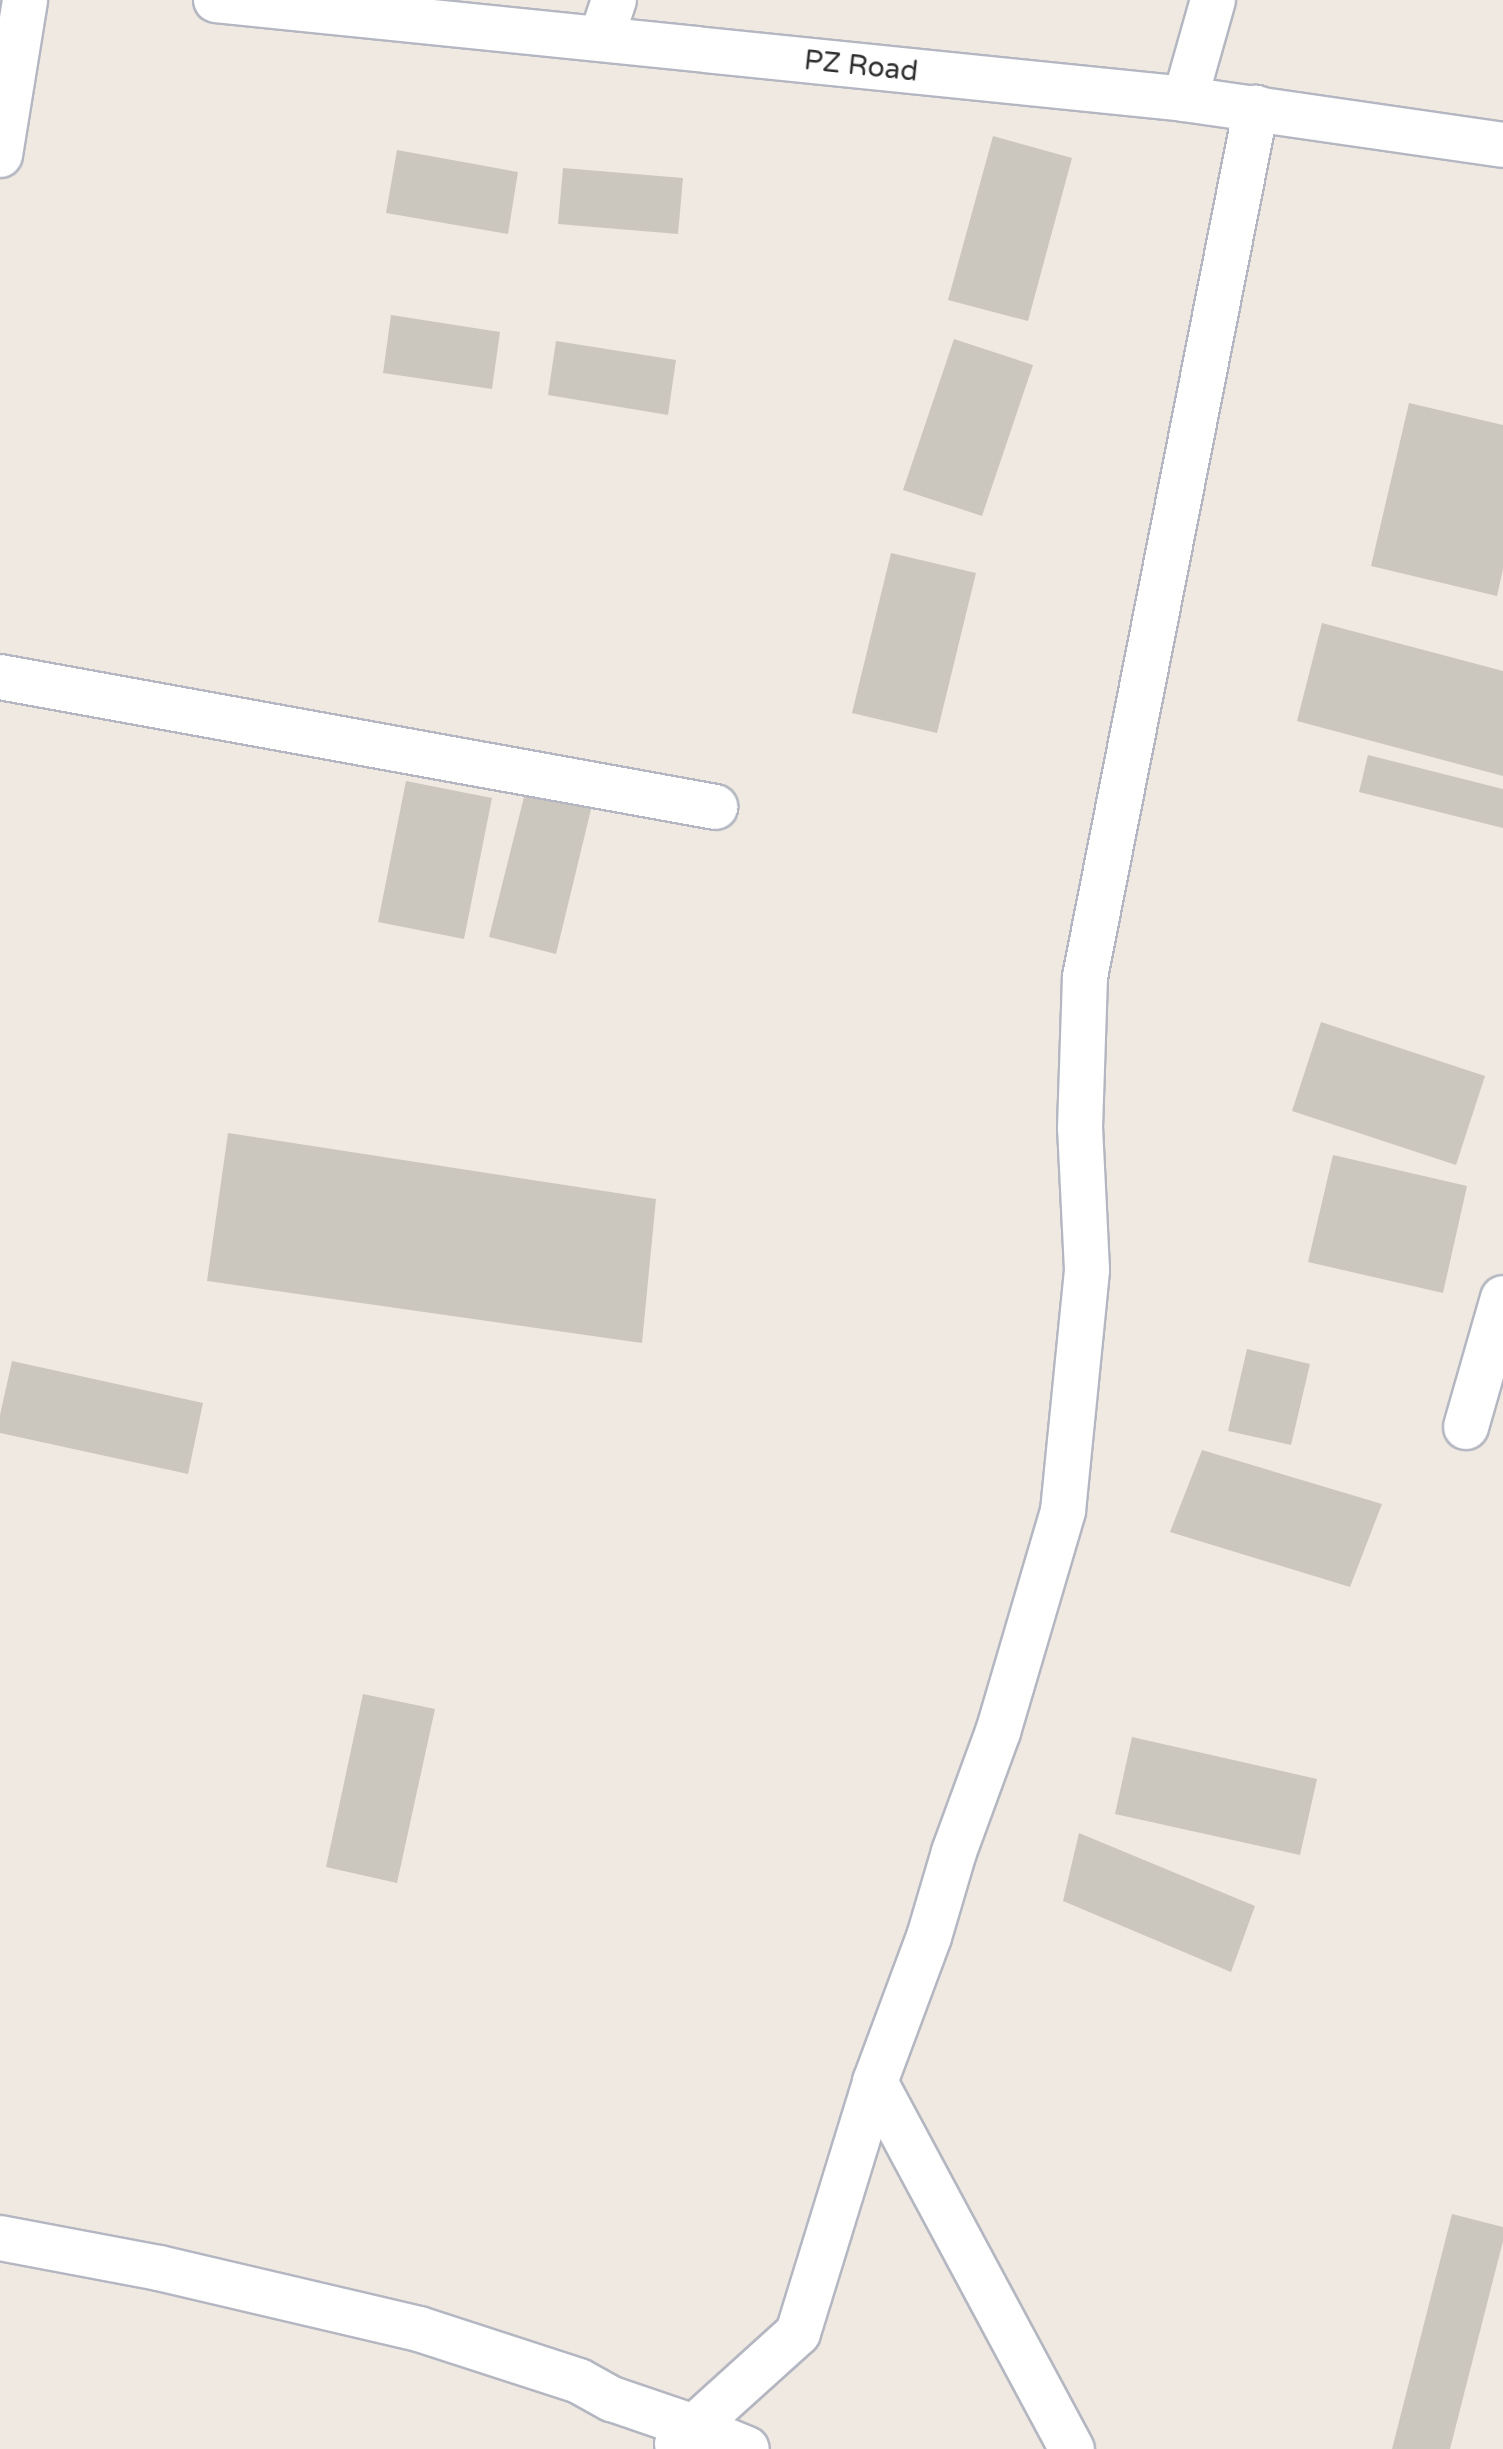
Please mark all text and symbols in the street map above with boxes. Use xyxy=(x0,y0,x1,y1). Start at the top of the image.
street label: PZ Road xyxy=(802,43,920,89)

